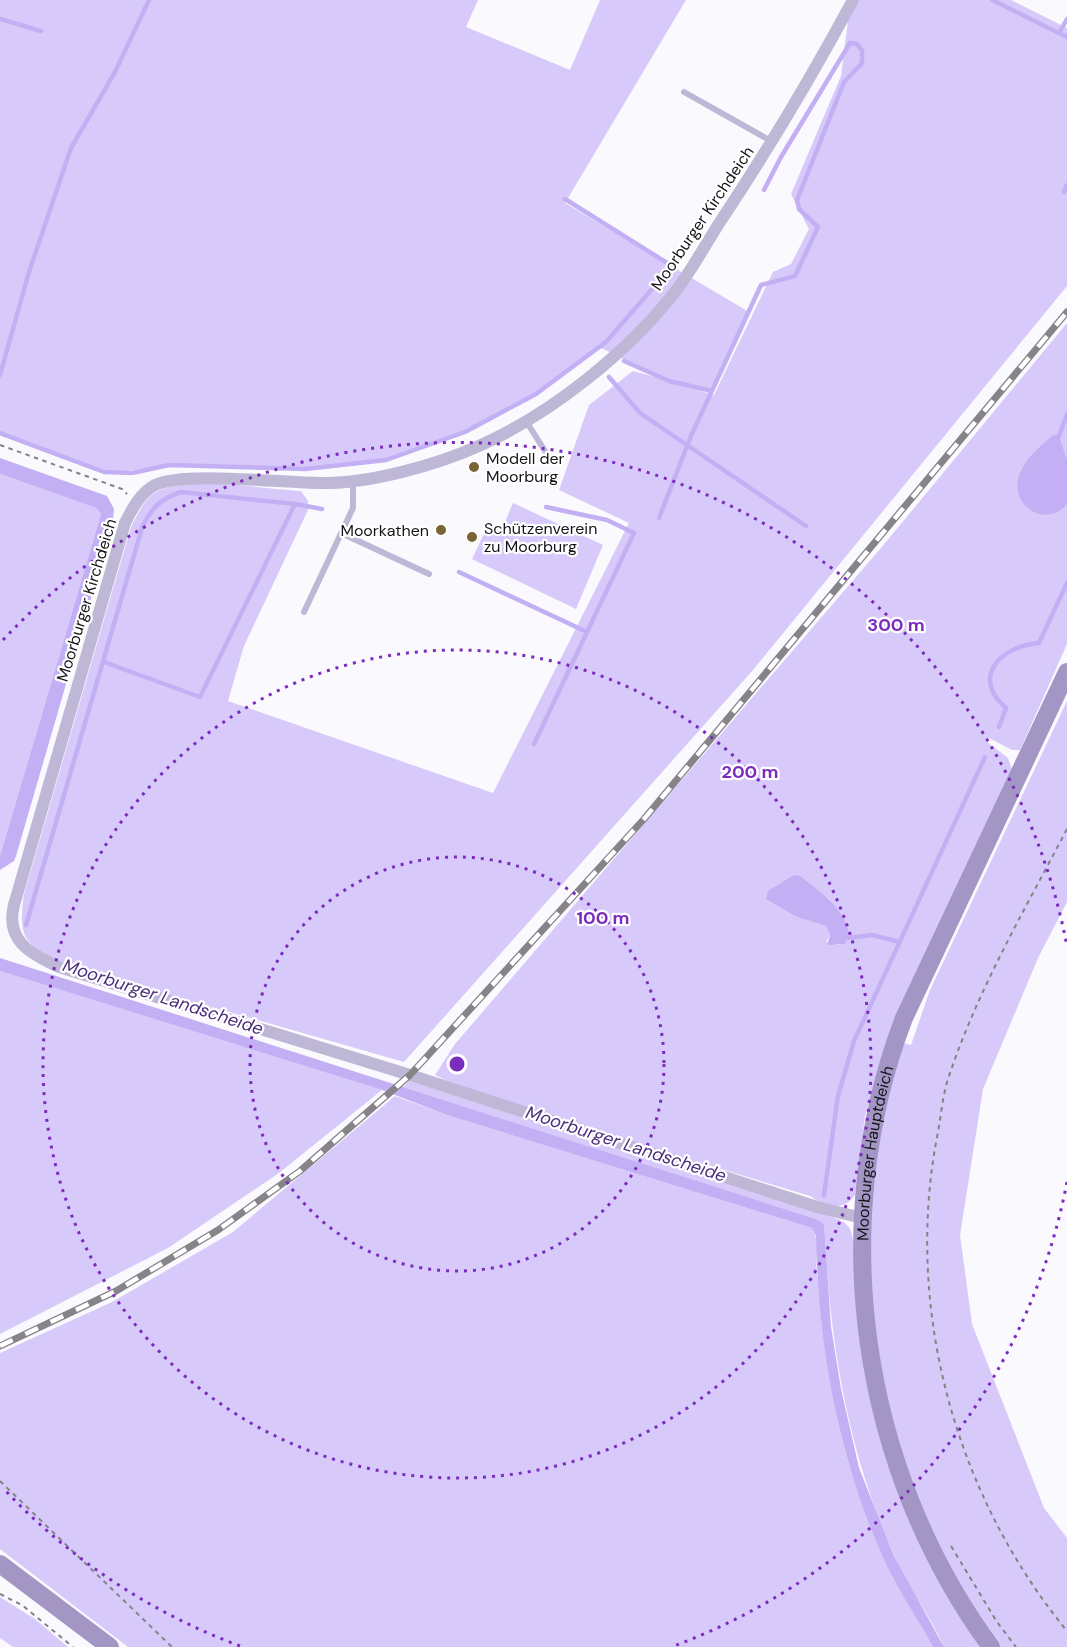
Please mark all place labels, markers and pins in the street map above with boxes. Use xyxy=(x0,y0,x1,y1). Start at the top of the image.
place label: Modell der Moorburg xyxy=(486,448,565,487)
marker: Modell der Moorburg xyxy=(467,460,481,474)
place label: Schützenverein zu Moorburg xyxy=(484,518,597,557)
place label: Moorkathen xyxy=(340,520,429,541)
marker: Moorkathen xyxy=(434,523,448,537)
marker: Schützenverein zu Moorburg xyxy=(465,530,479,544)
centre of rings xyxy=(447,1054,467,1074)

